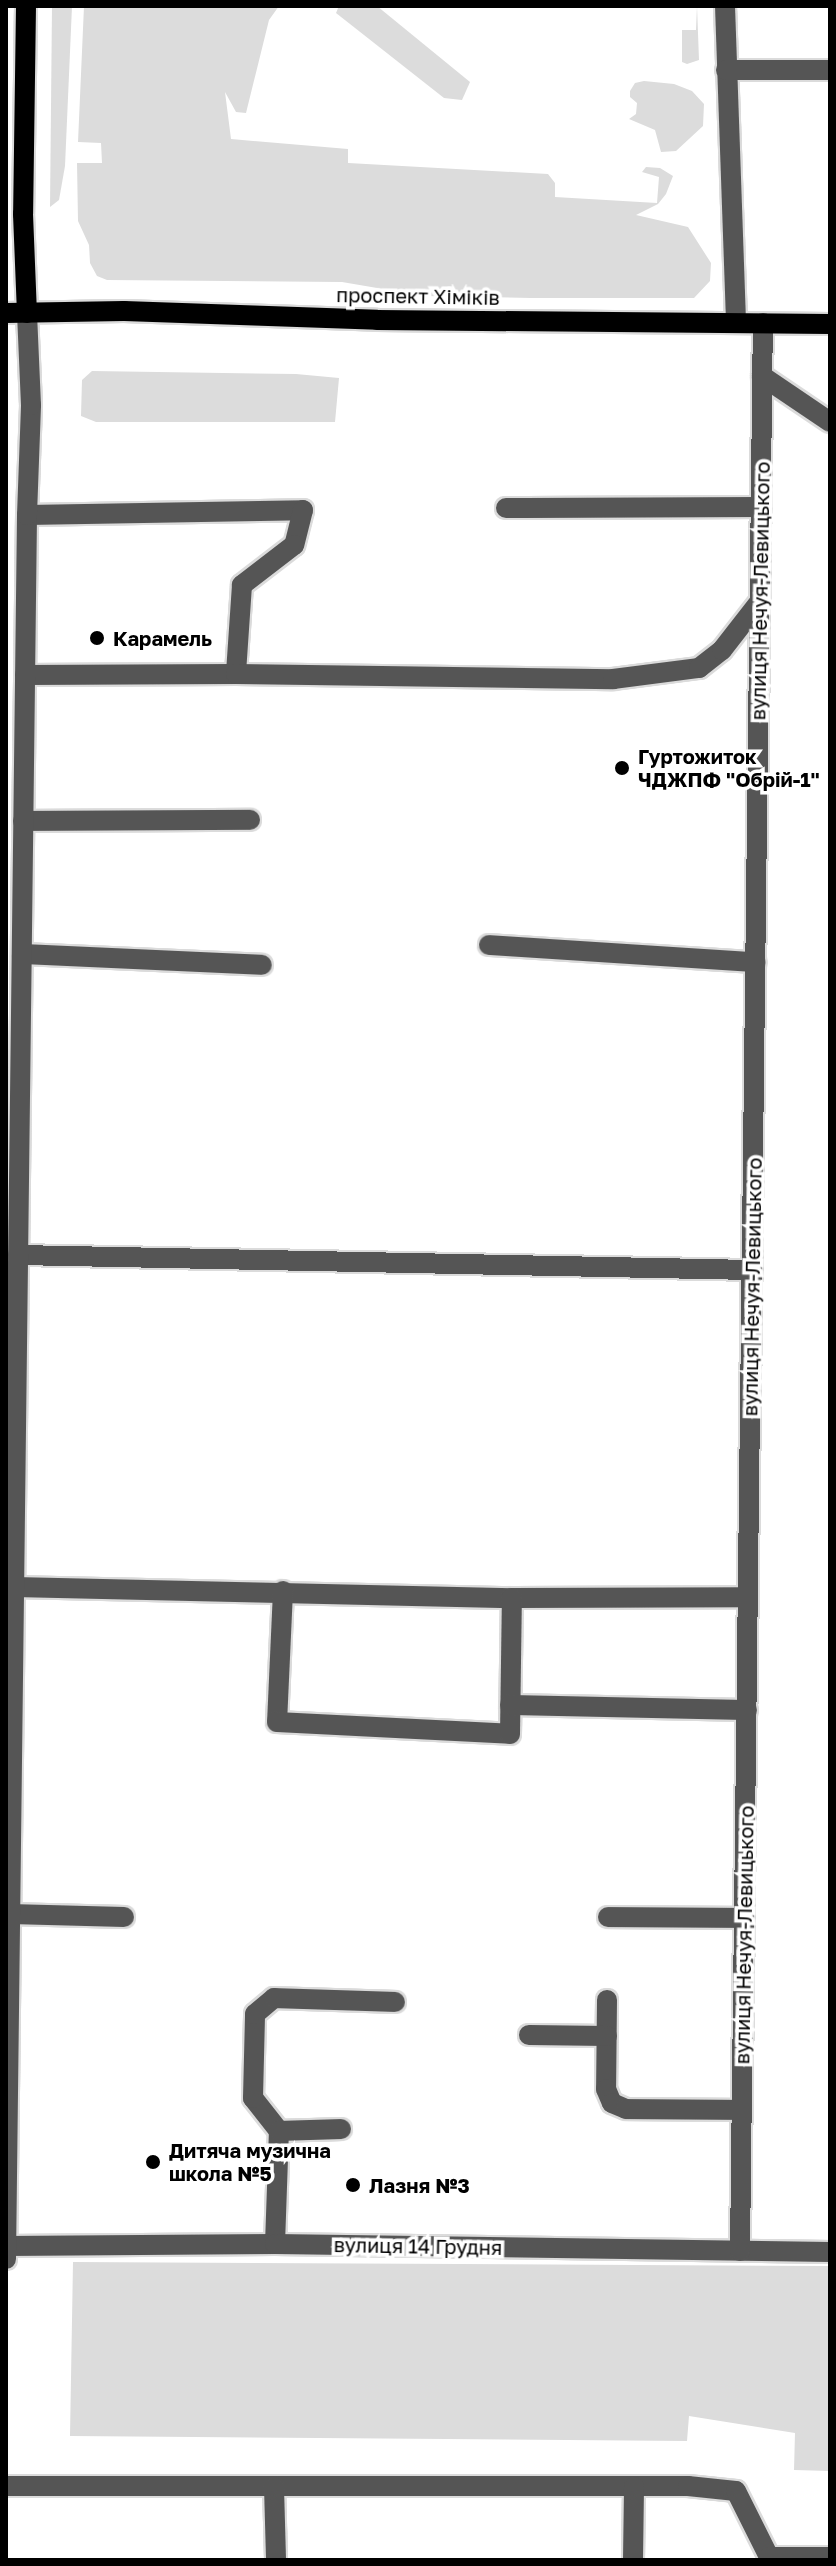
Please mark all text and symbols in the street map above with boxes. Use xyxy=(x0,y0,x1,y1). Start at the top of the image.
street label: проспект Хіміків xyxy=(336,283,500,309)
street label: вулиця Нечуя-Левицького xyxy=(746,461,774,721)
place label: Карамель xyxy=(113,626,212,650)
marker: Карамель xyxy=(88,629,106,647)
place label: Гуртожиток ЧДЖПФ "Обрій-1" xyxy=(638,744,820,791)
marker: Гуртожиток ЧДЖПФ "Обрій-1" xyxy=(613,759,631,777)
street label: вулиця Нечуя-Левицького xyxy=(738,1157,766,1417)
street label: вулиця Нечуя-Левицького xyxy=(730,1805,758,2065)
place label: Дитяча музична школа №5 xyxy=(169,2138,331,2185)
marker: Дитяча музична школа №5 xyxy=(144,2153,162,2171)
place label: Лазня №3 xyxy=(369,2173,470,2197)
marker: Лазня №3 xyxy=(344,2176,362,2194)
street label: вулиця 14 Грудня xyxy=(333,2233,503,2259)

